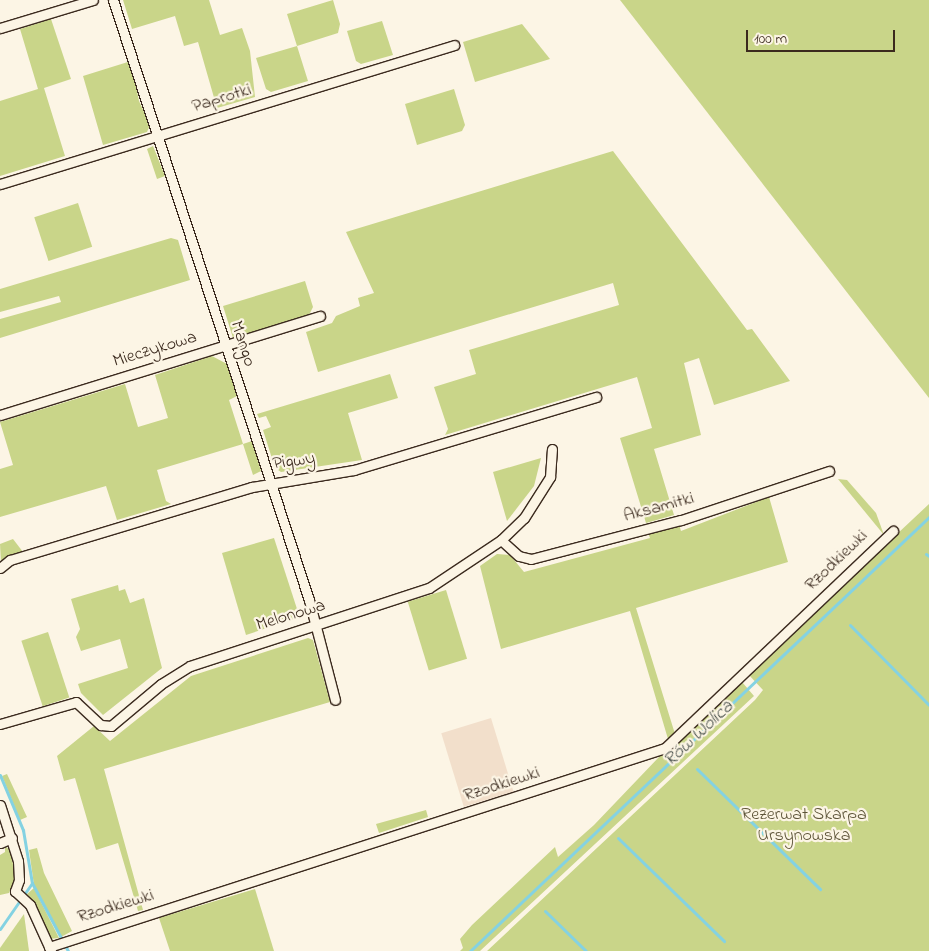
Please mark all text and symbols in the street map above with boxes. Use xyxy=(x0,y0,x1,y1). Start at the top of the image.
scale bar xyxy=(749,20,898,52)
text: 100 m xyxy=(754,28,787,50)
street label: Paprotki xyxy=(190,80,254,118)
street label: Mango xyxy=(224,318,260,370)
street label: Mieczykowa xyxy=(110,327,200,373)
street label: Pigwy xyxy=(271,448,317,476)
street label: Aksamitki xyxy=(621,488,697,528)
street label: Rzodkiewki xyxy=(801,526,873,596)
street label: Melonowa xyxy=(254,595,328,637)
water label: Rów Wolica xyxy=(659,696,739,772)
street label: Rzodkiewki xyxy=(461,763,543,807)
park label: Rezerwat Skarpa Ursynowska xyxy=(741,805,867,848)
street label: Rzodkiewki xyxy=(75,885,157,929)

